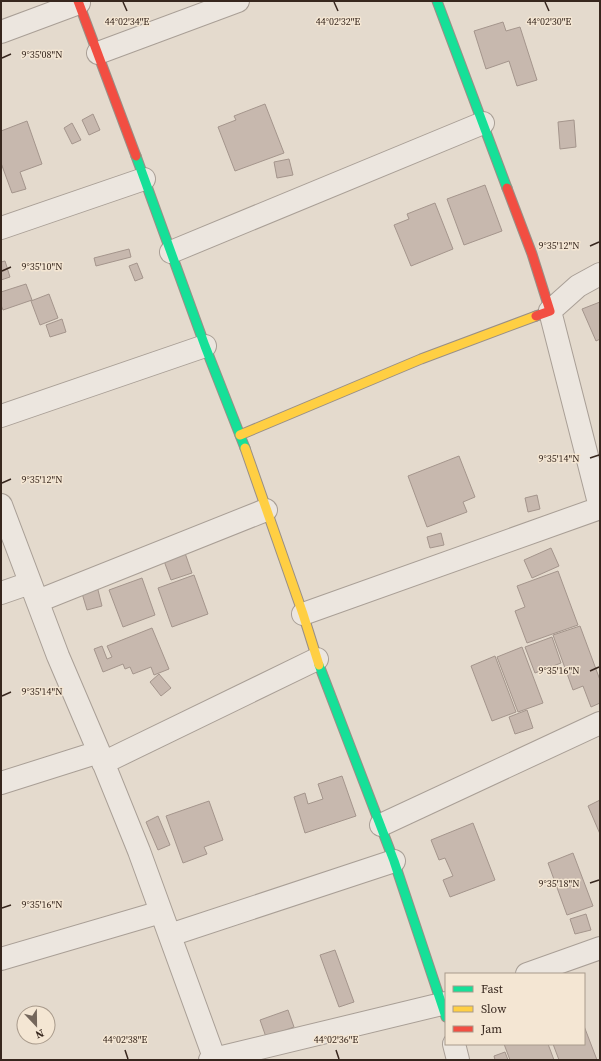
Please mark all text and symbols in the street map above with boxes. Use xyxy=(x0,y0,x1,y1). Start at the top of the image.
text: 44°02'34"E xyxy=(105,15,149,28)
text: 44°02'32"E xyxy=(316,15,360,28)
text: 44°02'30"E xyxy=(527,15,571,28)
text: 9°35'08"N xyxy=(21,48,63,61)
text: 9°35'12"N xyxy=(538,239,580,252)
text: 9°35'10"N xyxy=(21,260,63,273)
text: 9°35'14"N xyxy=(538,452,580,465)
text: 9°35'12"N xyxy=(21,473,63,486)
text: 9°35'16"N xyxy=(538,664,580,677)
text: 9°35'14"N xyxy=(21,685,63,698)
text: 9°35'18"N xyxy=(538,877,580,890)
text: 9°35'16"N xyxy=(21,898,63,911)
legend xyxy=(445,973,585,1045)
text: Fast xyxy=(481,981,503,997)
text: Slow xyxy=(481,1001,507,1017)
north arrow xyxy=(16,1005,56,1045)
text: Jam xyxy=(480,1021,502,1037)
text: N xyxy=(33,1025,46,1042)
text: 44°02'38"E xyxy=(103,1033,147,1046)
text: 44°02'36"E xyxy=(314,1033,358,1046)

